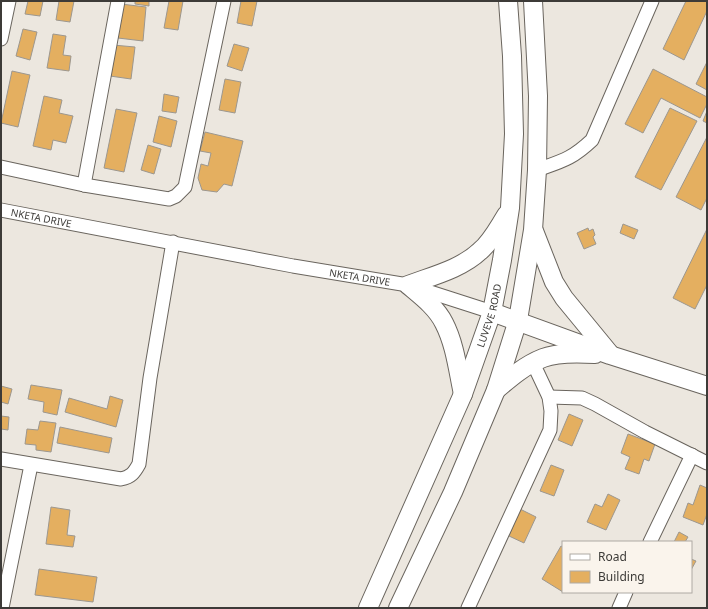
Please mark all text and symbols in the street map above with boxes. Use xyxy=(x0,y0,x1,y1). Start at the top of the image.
street label: NKETA DRIVE xyxy=(10,205,73,230)
street label: NKETA DRIVE xyxy=(328,265,391,289)
street label: LUVEVE ROAD xyxy=(473,282,504,349)
legend xyxy=(562,541,692,593)
text: Road xyxy=(598,548,627,565)
text: Building xyxy=(598,568,645,585)

